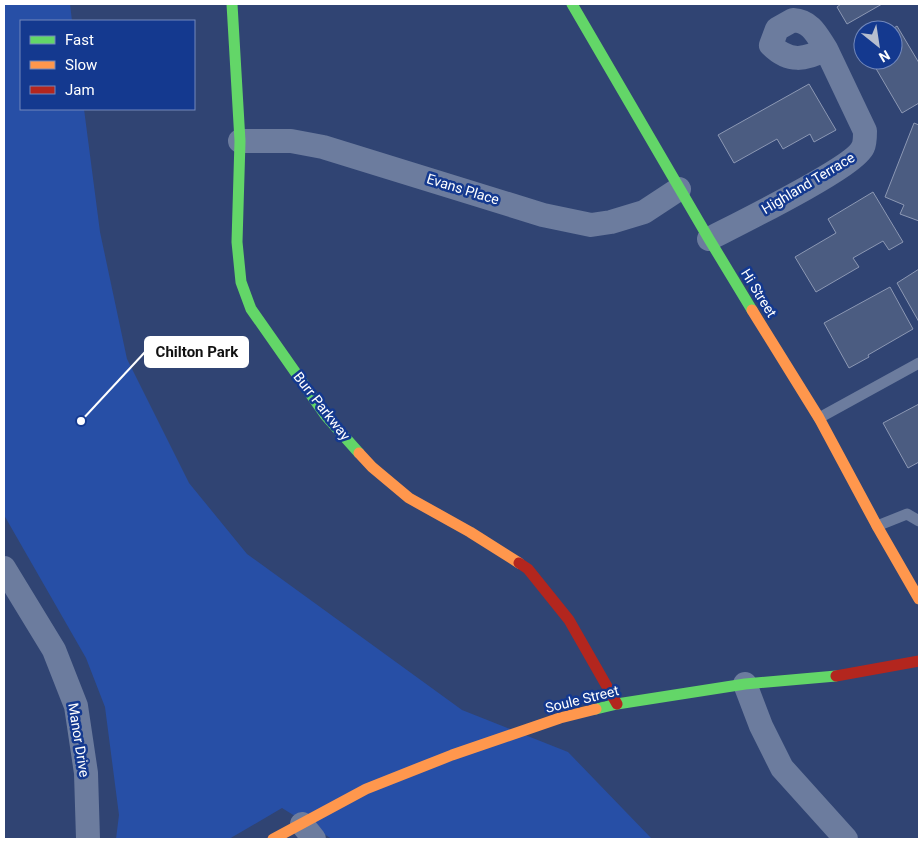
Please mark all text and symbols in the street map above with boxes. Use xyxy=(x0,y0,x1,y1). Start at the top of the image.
legend xyxy=(20,20,195,110)
north arrow xyxy=(853,20,903,70)
text: Fast xyxy=(65,31,94,49)
text: N xyxy=(876,47,893,66)
text: Slow xyxy=(65,56,97,74)
text: Jam xyxy=(65,81,95,99)
street label: Highland Terrace xyxy=(759,149,857,217)
street label: Evans Place xyxy=(425,170,501,208)
street label: Hi Street xyxy=(738,266,780,320)
callout: Chilton Park xyxy=(145,337,248,367)
text: Chilton Park xyxy=(156,343,239,361)
street label: Burr Parkway xyxy=(290,369,354,444)
street label: Soule Street xyxy=(544,682,621,716)
street label: Manor Drive xyxy=(65,702,93,778)

